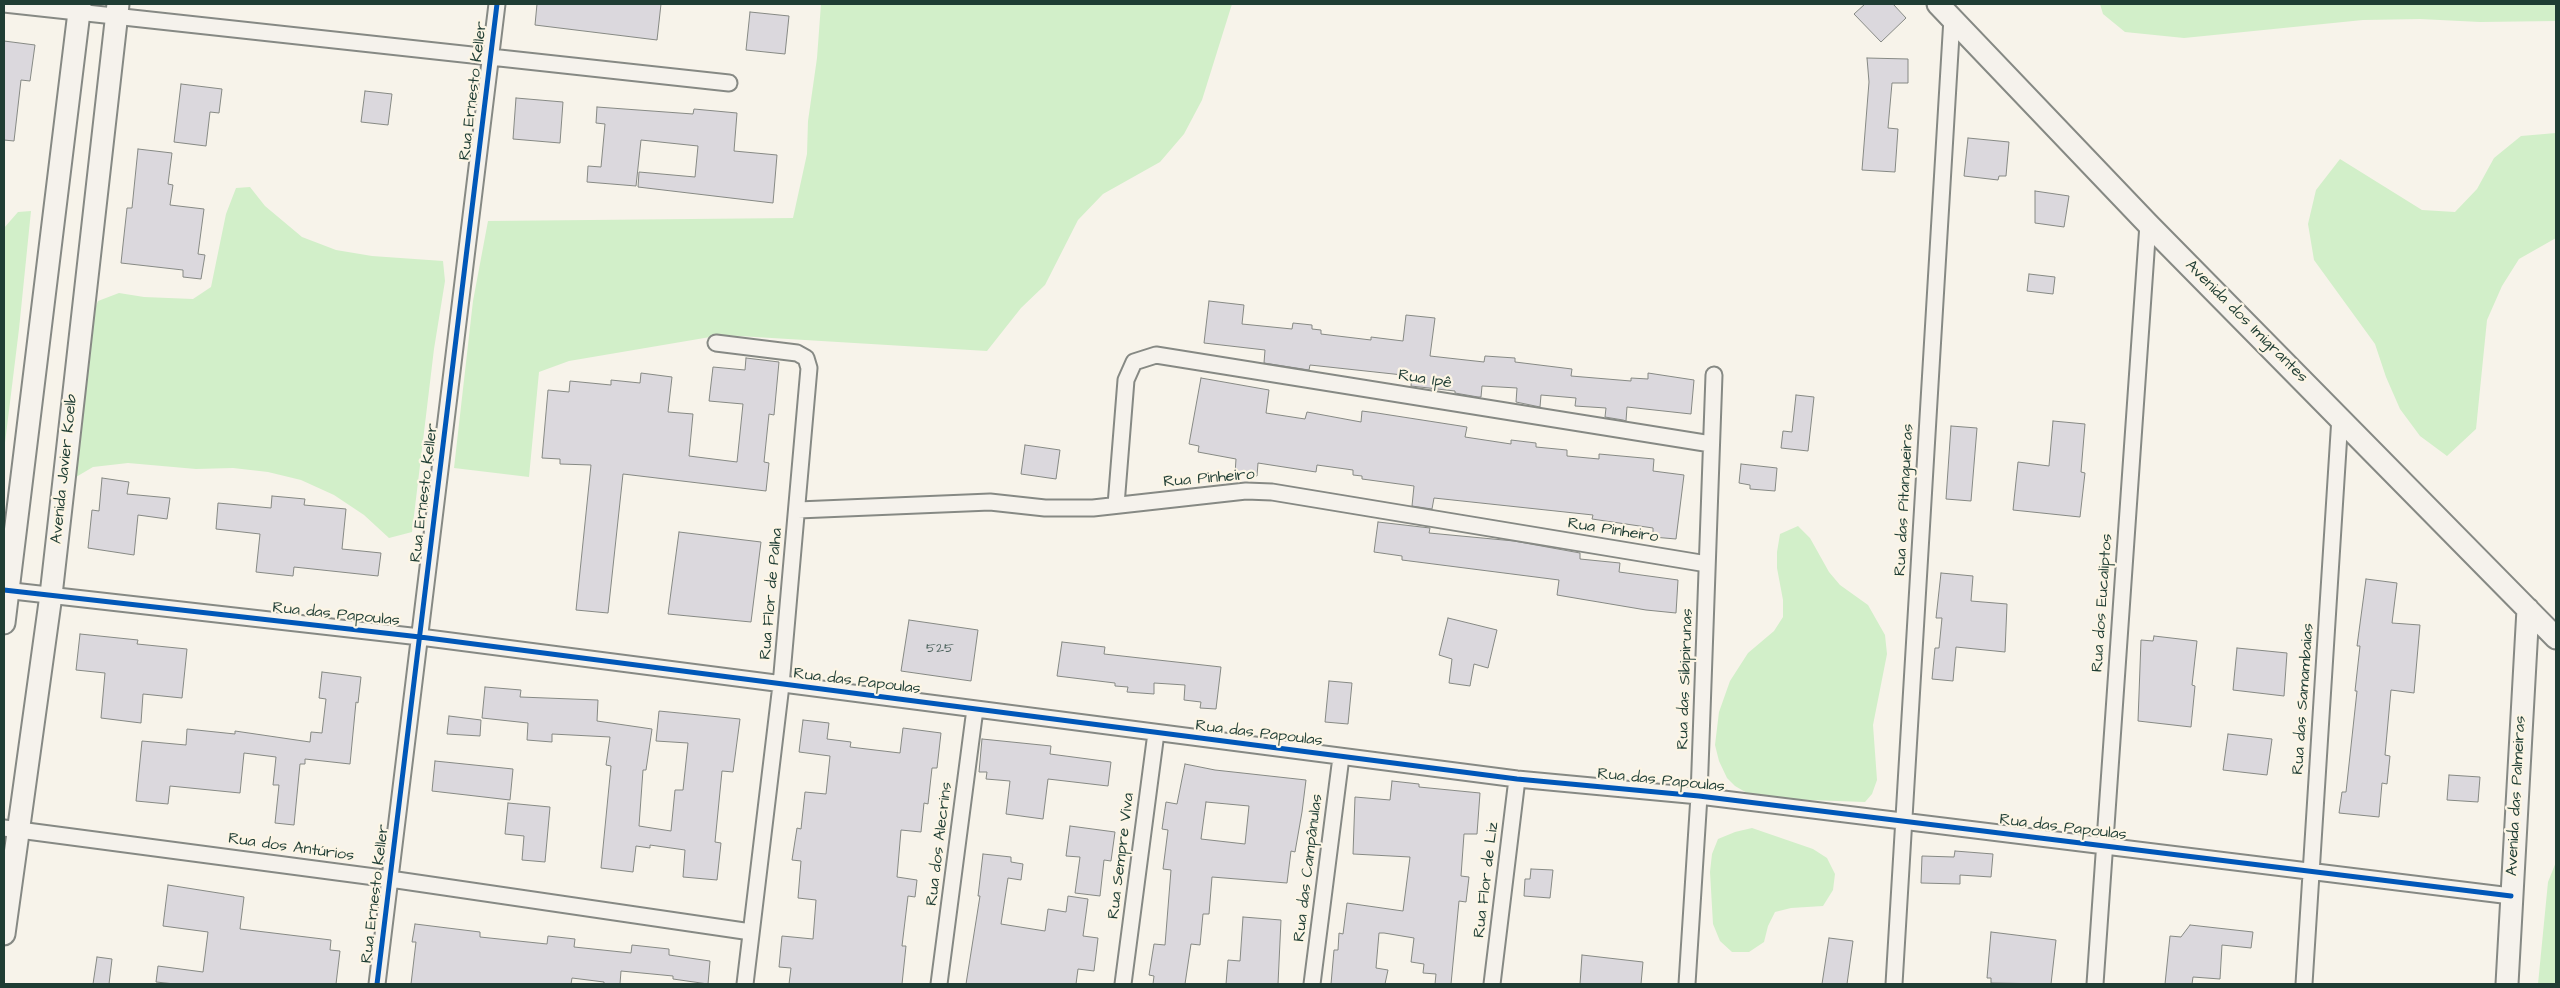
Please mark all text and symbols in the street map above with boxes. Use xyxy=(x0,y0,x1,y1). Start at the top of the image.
street label: Rua Ernesto Keller xyxy=(456,20,492,162)
street label: Avenida dos Imigrantes xyxy=(2181,257,2311,387)
street label: Rua Ipê xyxy=(1397,366,1453,394)
street label: Avenida Javier Koelb xyxy=(48,393,82,545)
street label: Rua Ernesto Keller xyxy=(407,422,443,564)
street label: Rua das Pitangueiras xyxy=(1891,423,1919,577)
street label: Rua Pinheiro xyxy=(1163,465,1255,493)
street label: Rua Pinheiro xyxy=(1566,514,1660,548)
street label: Rua Flor de Palha xyxy=(757,527,787,661)
street label: Rua dos Eucaliptos xyxy=(2089,533,2117,673)
street label: Rua das Papoulas xyxy=(271,599,401,631)
street label: Rua das Sibipirunas xyxy=(1674,608,1698,750)
street label: Rua das Samambaias xyxy=(2289,622,2319,776)
house number: 525 xyxy=(926,641,954,657)
street label: Rua das Papoulas xyxy=(792,665,922,699)
street label: Avenida das Palmeiras xyxy=(2503,715,2531,877)
street label: Rua das Papoulas xyxy=(1194,717,1324,751)
street label: Rua das Papoulas xyxy=(1596,765,1726,797)
street label: Rua dos Alecrins xyxy=(923,781,957,907)
street label: Rua Sempre Viva xyxy=(1105,792,1139,920)
street label: Rua das Campânulas xyxy=(1290,793,1328,943)
street label: Rua das Papoulas xyxy=(1998,811,2128,845)
street label: Rua Flor de Liz xyxy=(1470,821,1504,939)
street label: Rua Ernesto Keller xyxy=(358,823,394,965)
street label: Rua dos Antúrios xyxy=(227,830,355,866)

